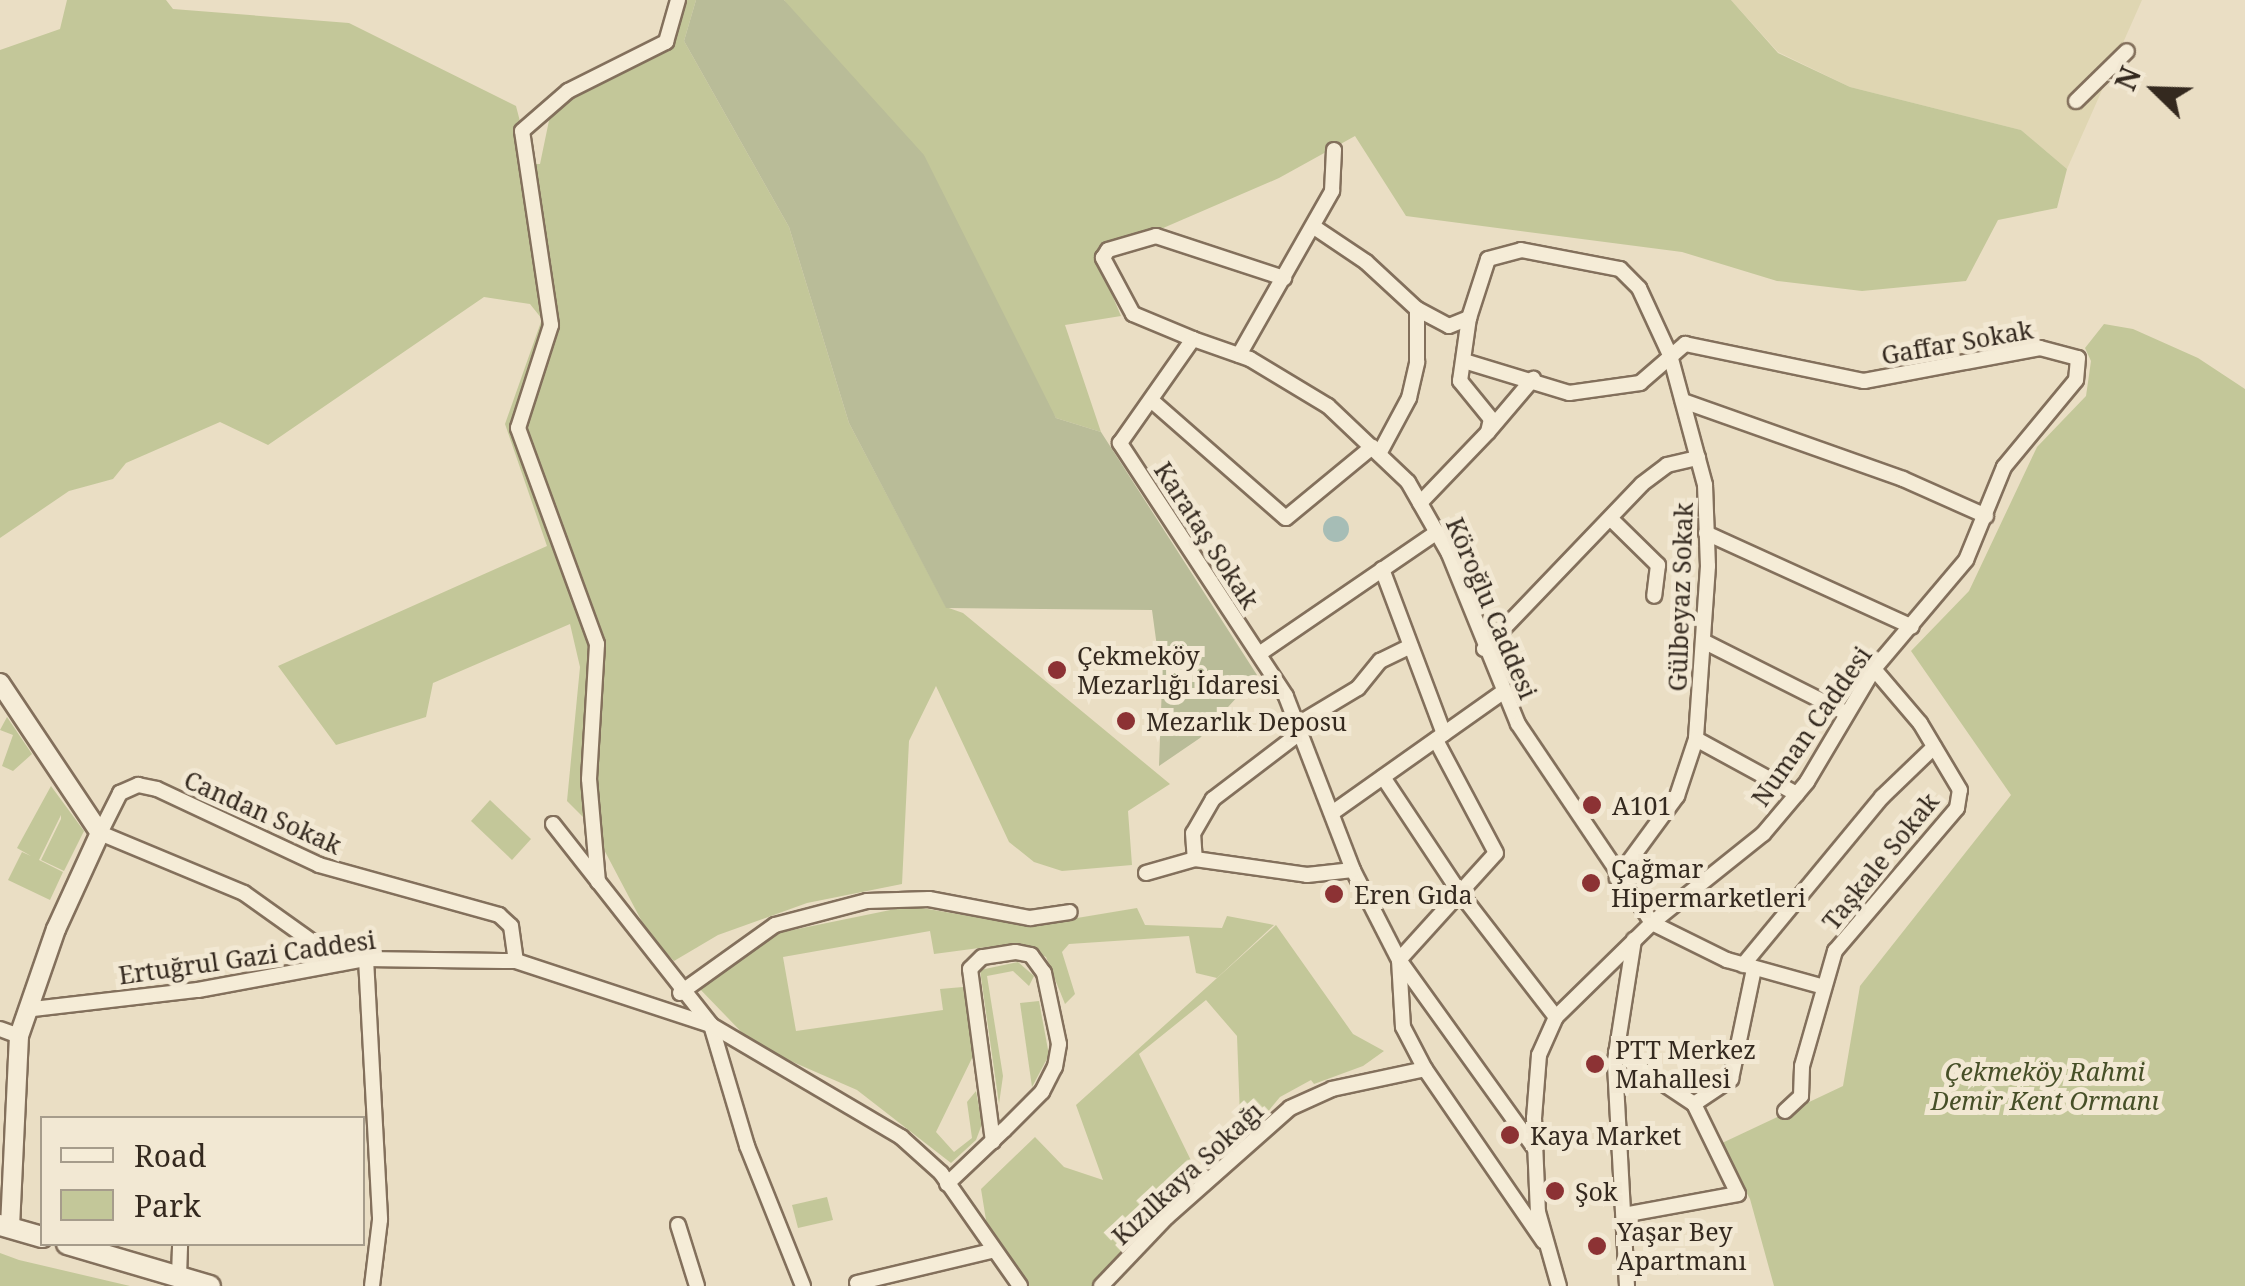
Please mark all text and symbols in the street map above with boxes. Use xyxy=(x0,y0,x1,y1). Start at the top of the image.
north arrow xyxy=(2105,40,2205,140)
text: N xyxy=(2106,61,2149,96)
street label: Gaffar Sokak xyxy=(1879,314,2035,370)
street label: Karataş Sokak xyxy=(1148,456,1266,614)
street label: Gülbeyaz Sokak xyxy=(1662,502,1698,692)
street label: Köroğlu Caddesi xyxy=(1440,513,1544,703)
street label: Numan Caddesi xyxy=(1745,640,1877,812)
place label: Çekmeköy Mezarlığı İdaresi xyxy=(1077,641,1279,700)
marker: Çekmeköy Mezarlığı İdaresi xyxy=(1046,659,1068,681)
place label: Mezarlık Deposu xyxy=(1146,706,1347,736)
marker: Mezarlık Deposu xyxy=(1115,710,1137,732)
street label: Candan Sokak xyxy=(180,764,346,860)
street label: Taşkale Sokak xyxy=(1816,786,1944,936)
place label: A101 xyxy=(1612,790,1672,820)
marker: A101 xyxy=(1581,794,1603,816)
place label: Çağmar Hipermarketleri xyxy=(1611,854,1806,913)
marker: Çağmar Hipermarketleri xyxy=(1580,872,1602,894)
place label: Eren Gıda xyxy=(1354,879,1473,909)
marker: Eren Gıda xyxy=(1323,883,1345,905)
street label: Ertuğrul Gazi Caddesi xyxy=(116,924,378,990)
place label: PTT Merkez Mahallesi xyxy=(1615,1035,1756,1094)
marker: PTT Merkez Mahallesi xyxy=(1584,1053,1606,1075)
park label: Çekmeköy Rahmi Demir Kent Ormanı xyxy=(1931,1057,2159,1116)
street label: Kızılkaya Sokağı xyxy=(1105,1096,1269,1250)
legend xyxy=(40,1116,365,1246)
place label: Kaya Market xyxy=(1530,1120,1681,1150)
marker: Kaya Market xyxy=(1499,1124,1521,1146)
text: Road xyxy=(134,1135,206,1176)
place label: Şok xyxy=(1575,1176,1618,1206)
marker: Şok xyxy=(1544,1180,1566,1202)
text: Park xyxy=(134,1185,201,1226)
place label: Yaşar Bey Apartmanı xyxy=(1617,1217,1746,1276)
marker: Yaşar Bey Apartmanı xyxy=(1586,1235,1608,1257)

